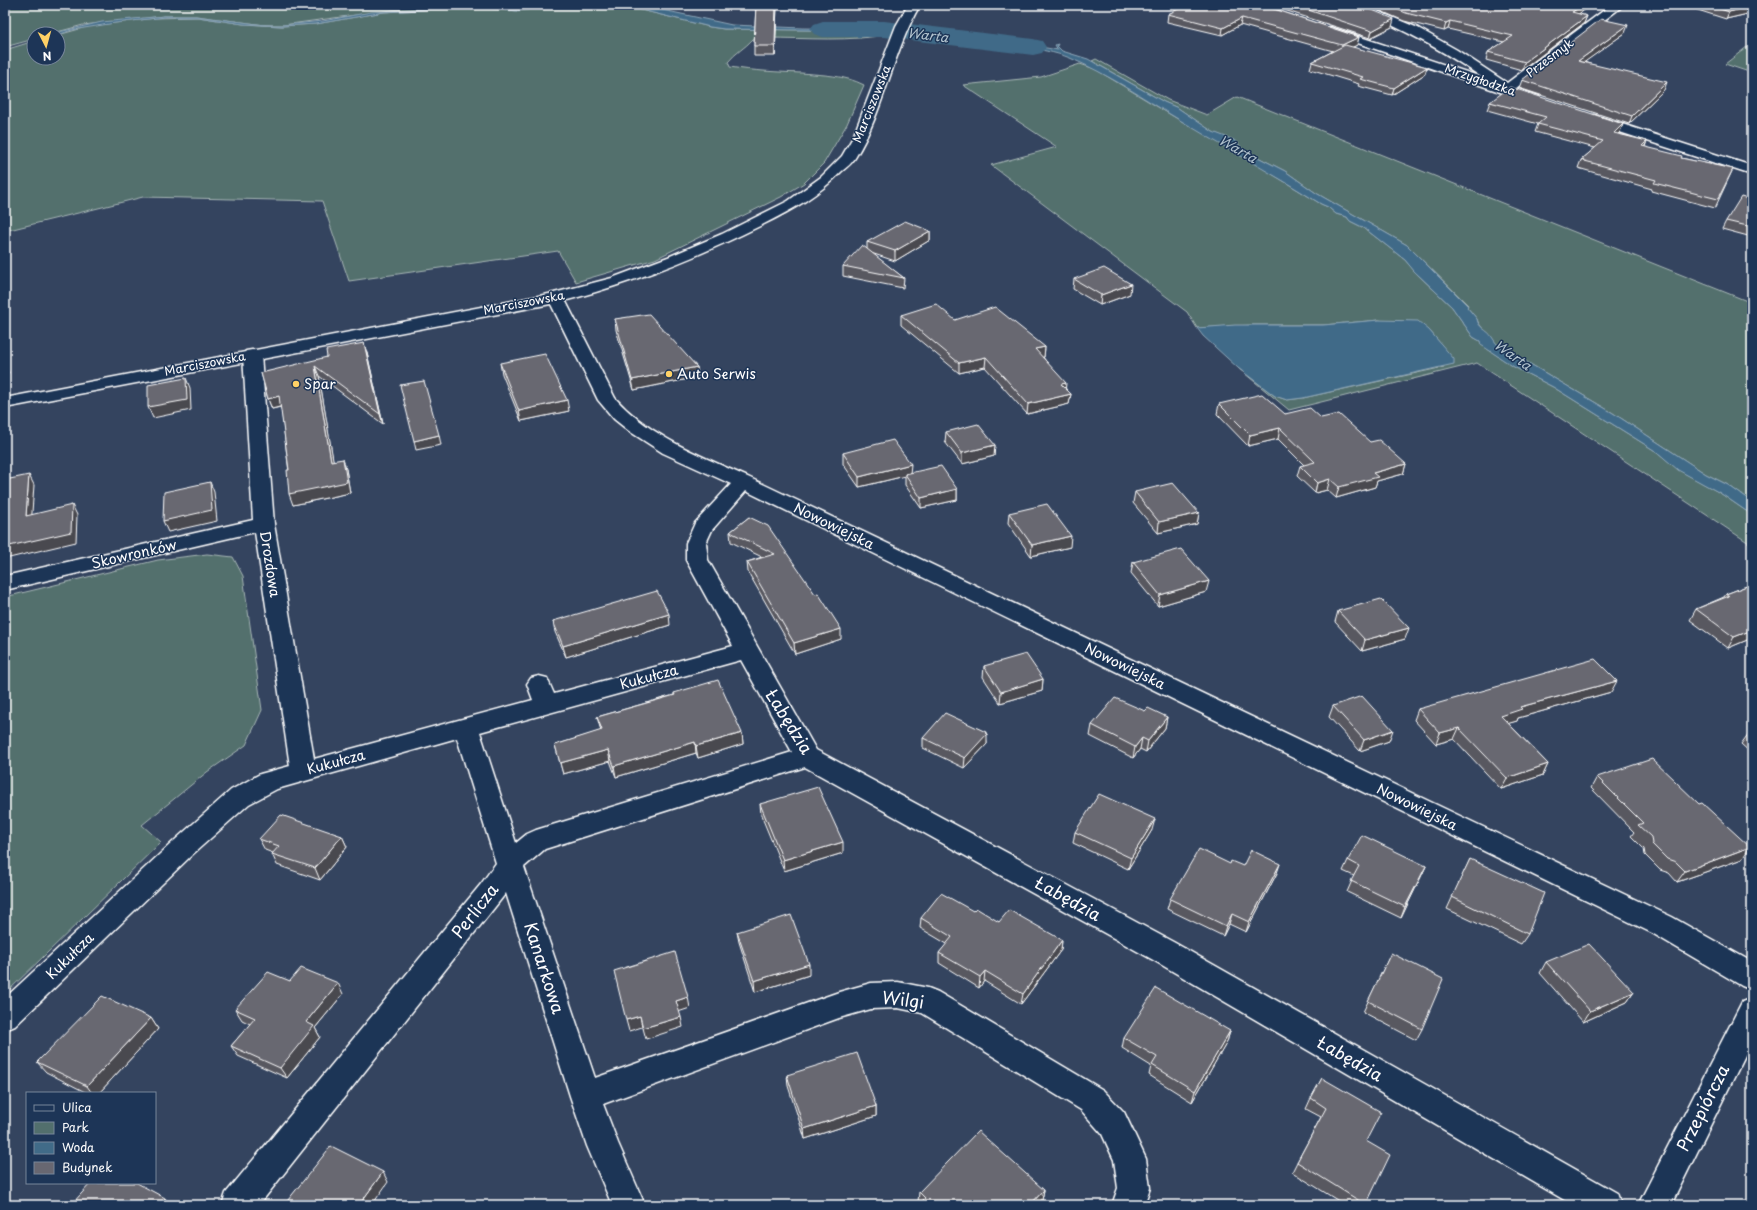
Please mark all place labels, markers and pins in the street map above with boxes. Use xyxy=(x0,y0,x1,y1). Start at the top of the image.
place label: Auto Serwis xyxy=(677,363,756,384)
marker: Auto Serwis xyxy=(664,369,674,379)
place label: Spar xyxy=(304,373,336,394)
marker: Spar xyxy=(291,379,301,389)

